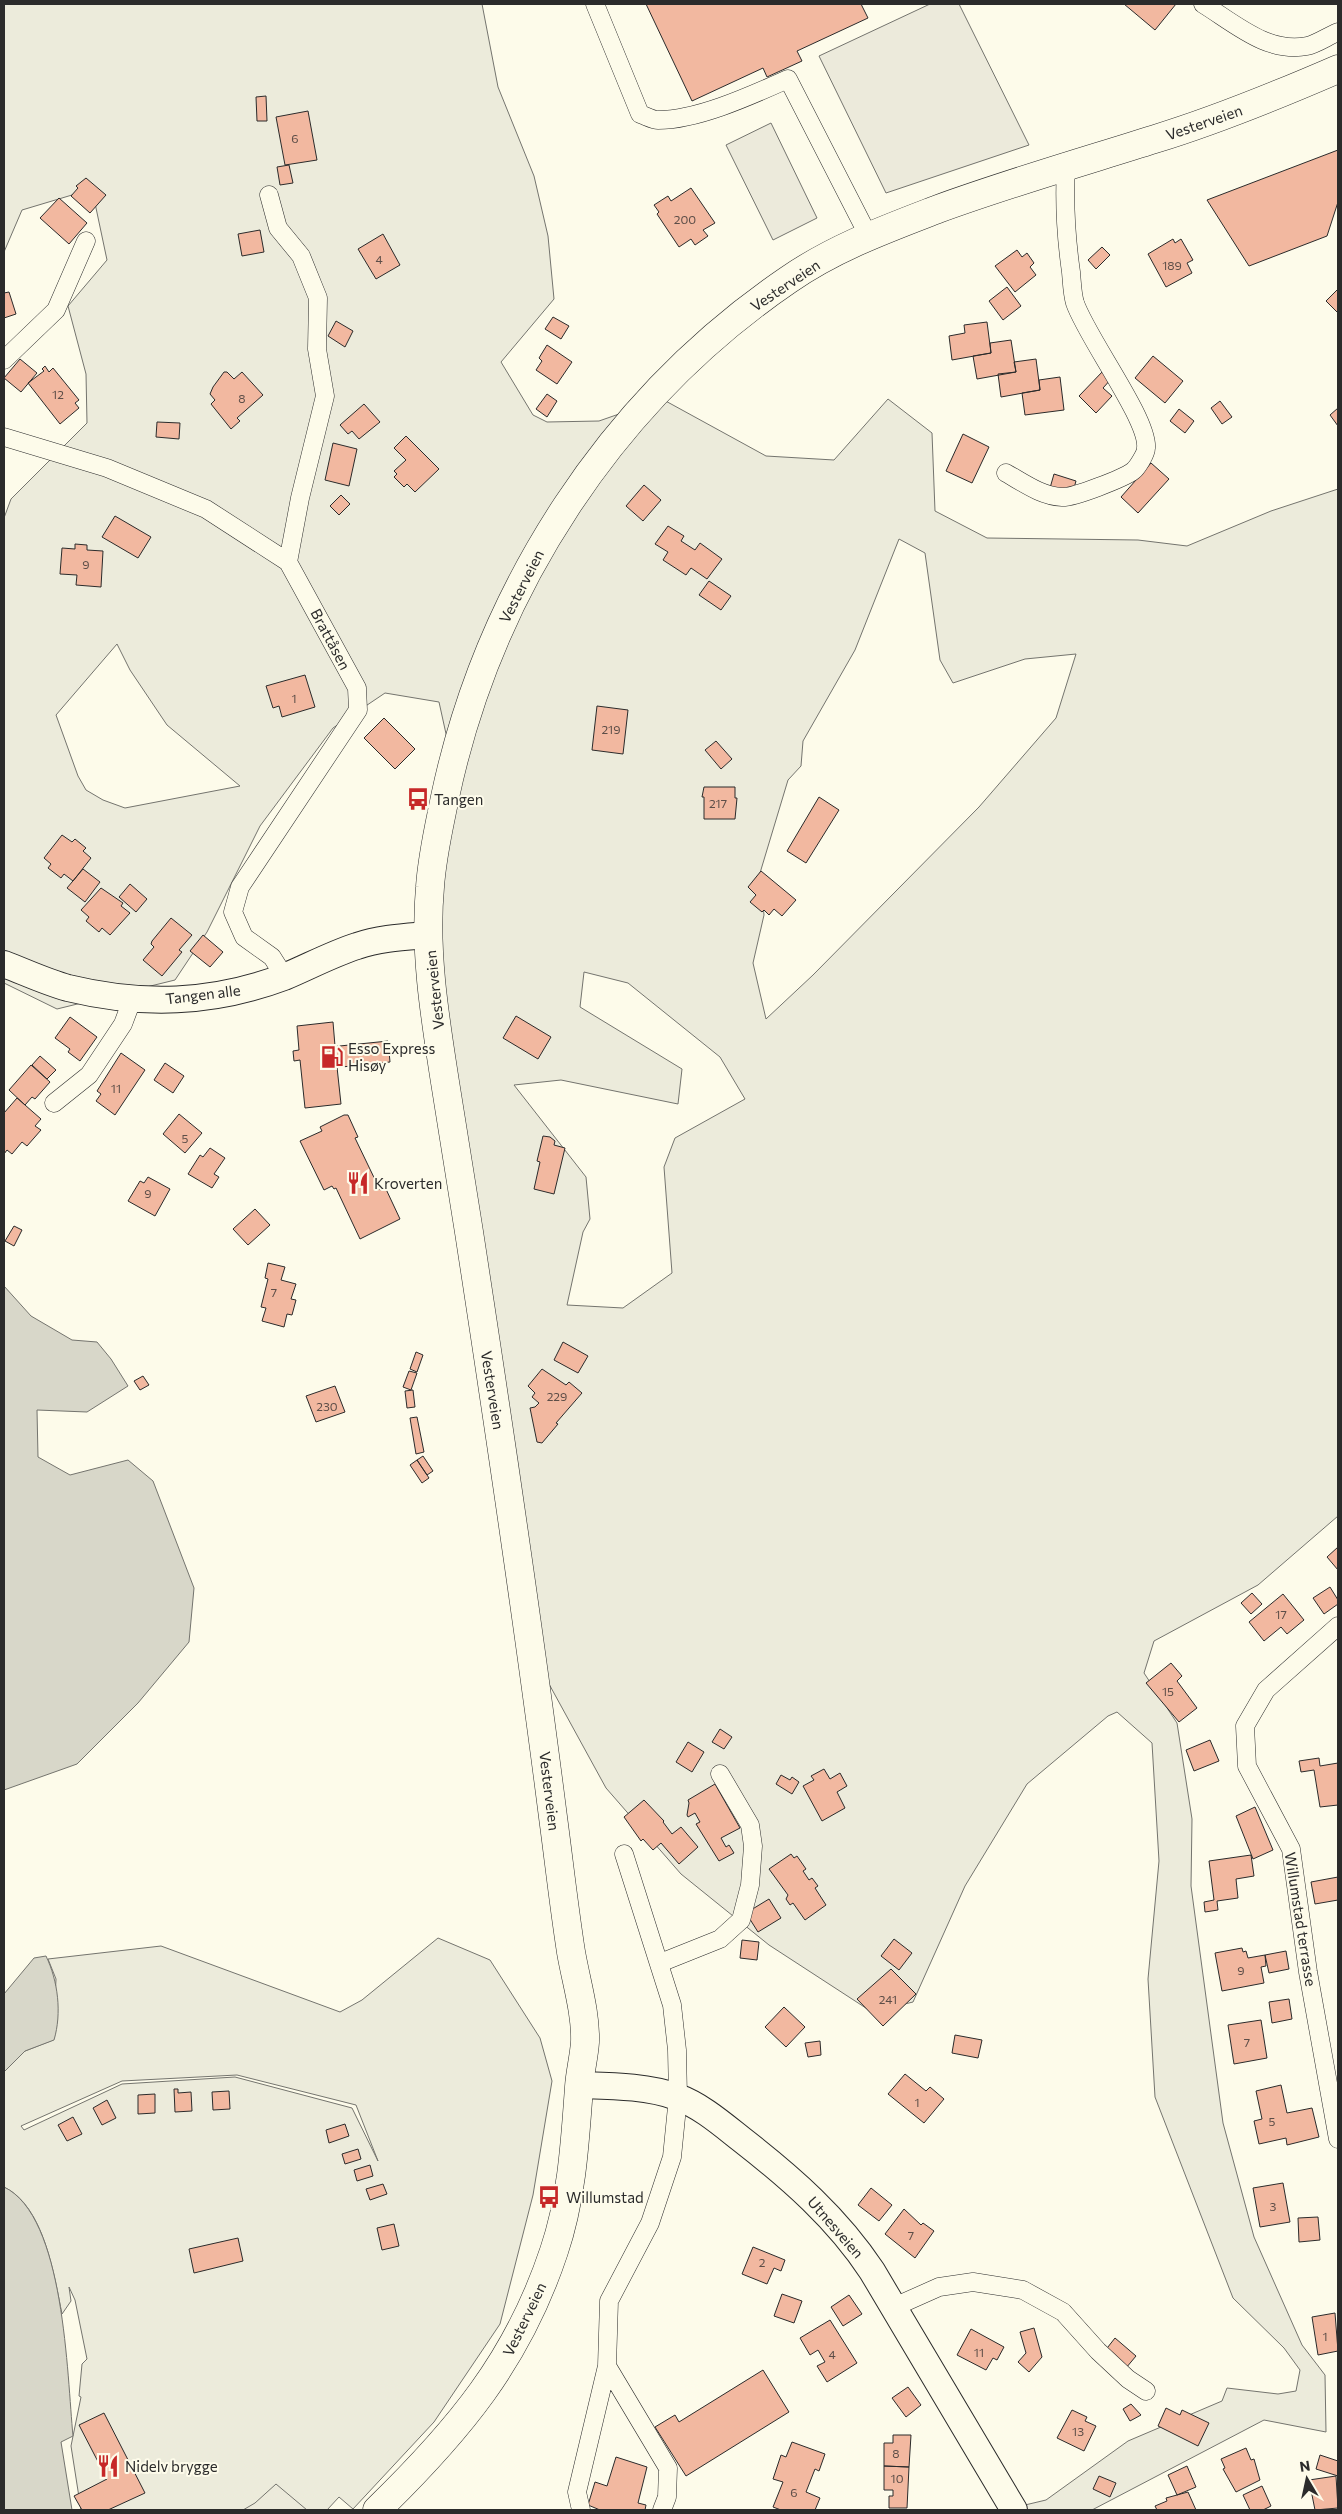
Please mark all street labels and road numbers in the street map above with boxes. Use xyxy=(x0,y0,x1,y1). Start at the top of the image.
street label: Vesterveien xyxy=(1163,101,1245,143)
street label: Vesterveien xyxy=(747,255,823,315)
street label: Vesterveien xyxy=(495,546,547,626)
street label: Brattåsen xyxy=(307,605,355,673)
street label: Vesterveien xyxy=(421,949,447,1031)
street label: Tangen alle xyxy=(164,980,242,1008)
street label: Vesterveien xyxy=(478,1349,508,1431)
street label: Vesterveien xyxy=(536,1750,564,1832)
street label: Willumstad terrasse xyxy=(1281,1851,1321,1988)
street label: Utnesveien xyxy=(804,2192,868,2262)
street label: Vesterveien xyxy=(498,2279,550,2359)

